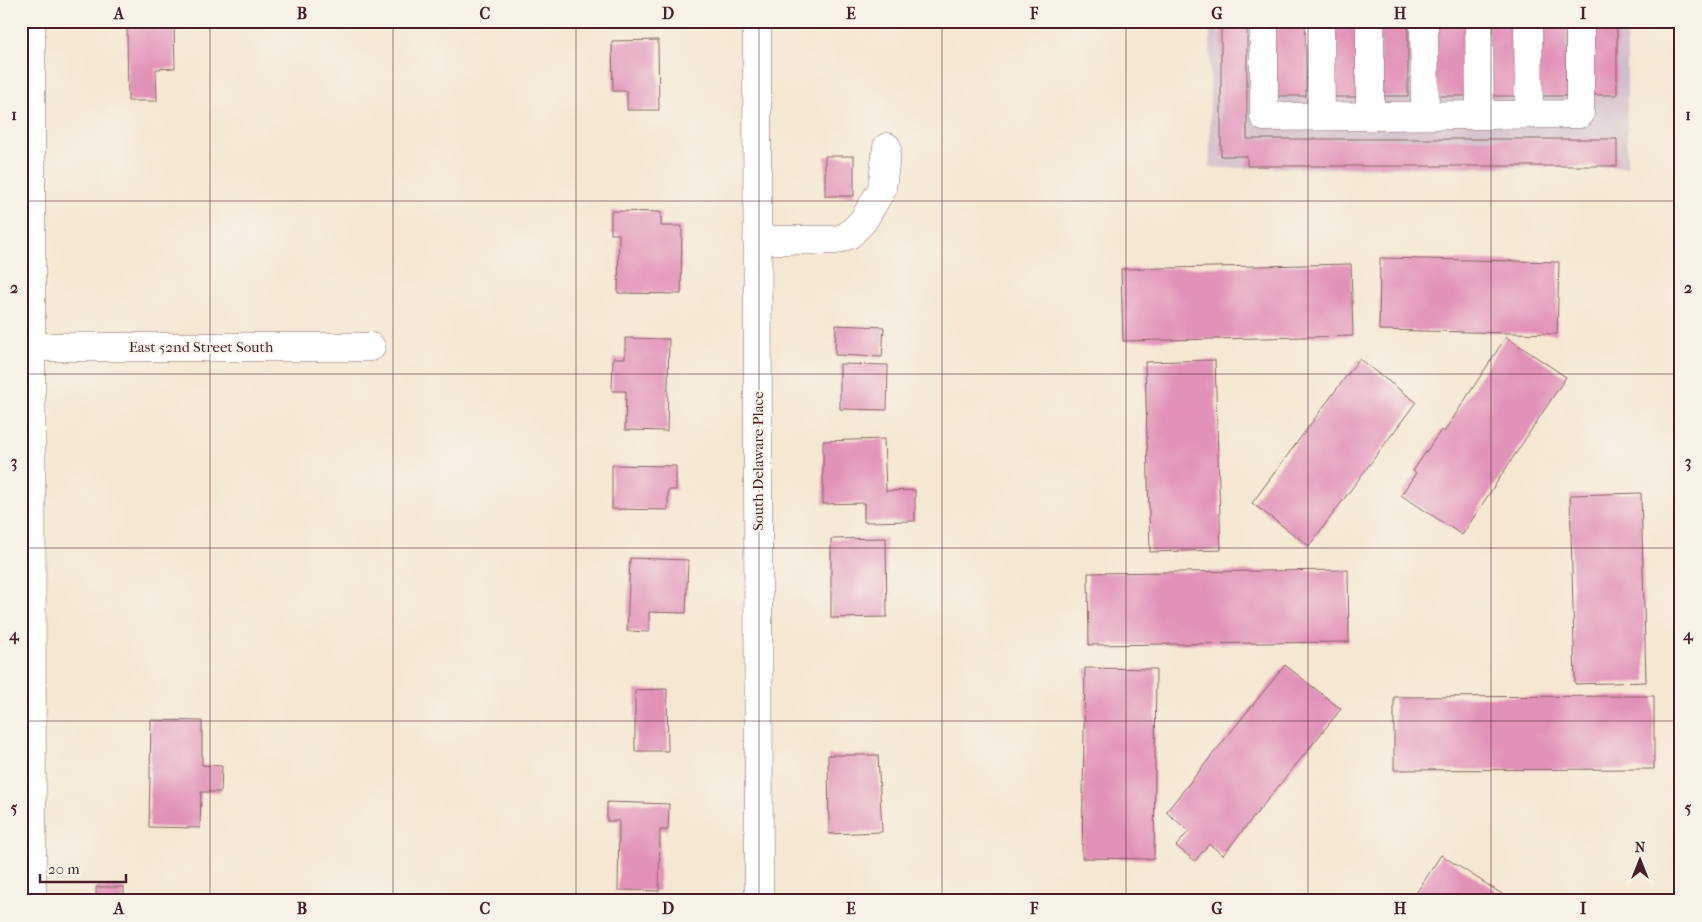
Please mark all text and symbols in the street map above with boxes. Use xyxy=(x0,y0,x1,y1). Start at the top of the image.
text: A xyxy=(113,4,125,23)
text: B xyxy=(297,4,307,23)
text: C xyxy=(480,4,491,23)
text: D xyxy=(662,4,674,23)
text: E xyxy=(846,4,856,23)
text: F xyxy=(1029,4,1039,23)
text: G xyxy=(1211,4,1223,23)
text: H xyxy=(1394,4,1407,23)
text: I xyxy=(1580,4,1587,23)
text: 1 xyxy=(11,105,17,124)
text: 1 xyxy=(1685,105,1691,124)
text: 2 xyxy=(10,278,18,297)
text: 2 xyxy=(1684,278,1692,297)
street label: East 52nd Street South xyxy=(129,338,274,356)
street label: South Delaware Place xyxy=(749,391,767,531)
text: 3 xyxy=(11,452,17,472)
text: 3 xyxy=(1685,452,1691,472)
text: 4 xyxy=(8,625,20,645)
text: 4 xyxy=(1682,625,1694,645)
text: 5 xyxy=(11,798,18,817)
text: 5 xyxy=(1685,798,1692,817)
north arrow xyxy=(1614,834,1664,884)
text: N xyxy=(1635,839,1646,856)
scale bar xyxy=(40,852,126,884)
text: 20 m xyxy=(48,860,80,878)
text: A xyxy=(113,899,125,918)
text: B xyxy=(297,899,307,918)
text: C xyxy=(480,899,491,918)
text: D xyxy=(662,899,674,918)
text: E xyxy=(846,899,856,918)
text: F xyxy=(1029,899,1039,918)
text: G xyxy=(1211,899,1223,918)
text: H xyxy=(1394,899,1407,918)
text: I xyxy=(1580,899,1587,918)

